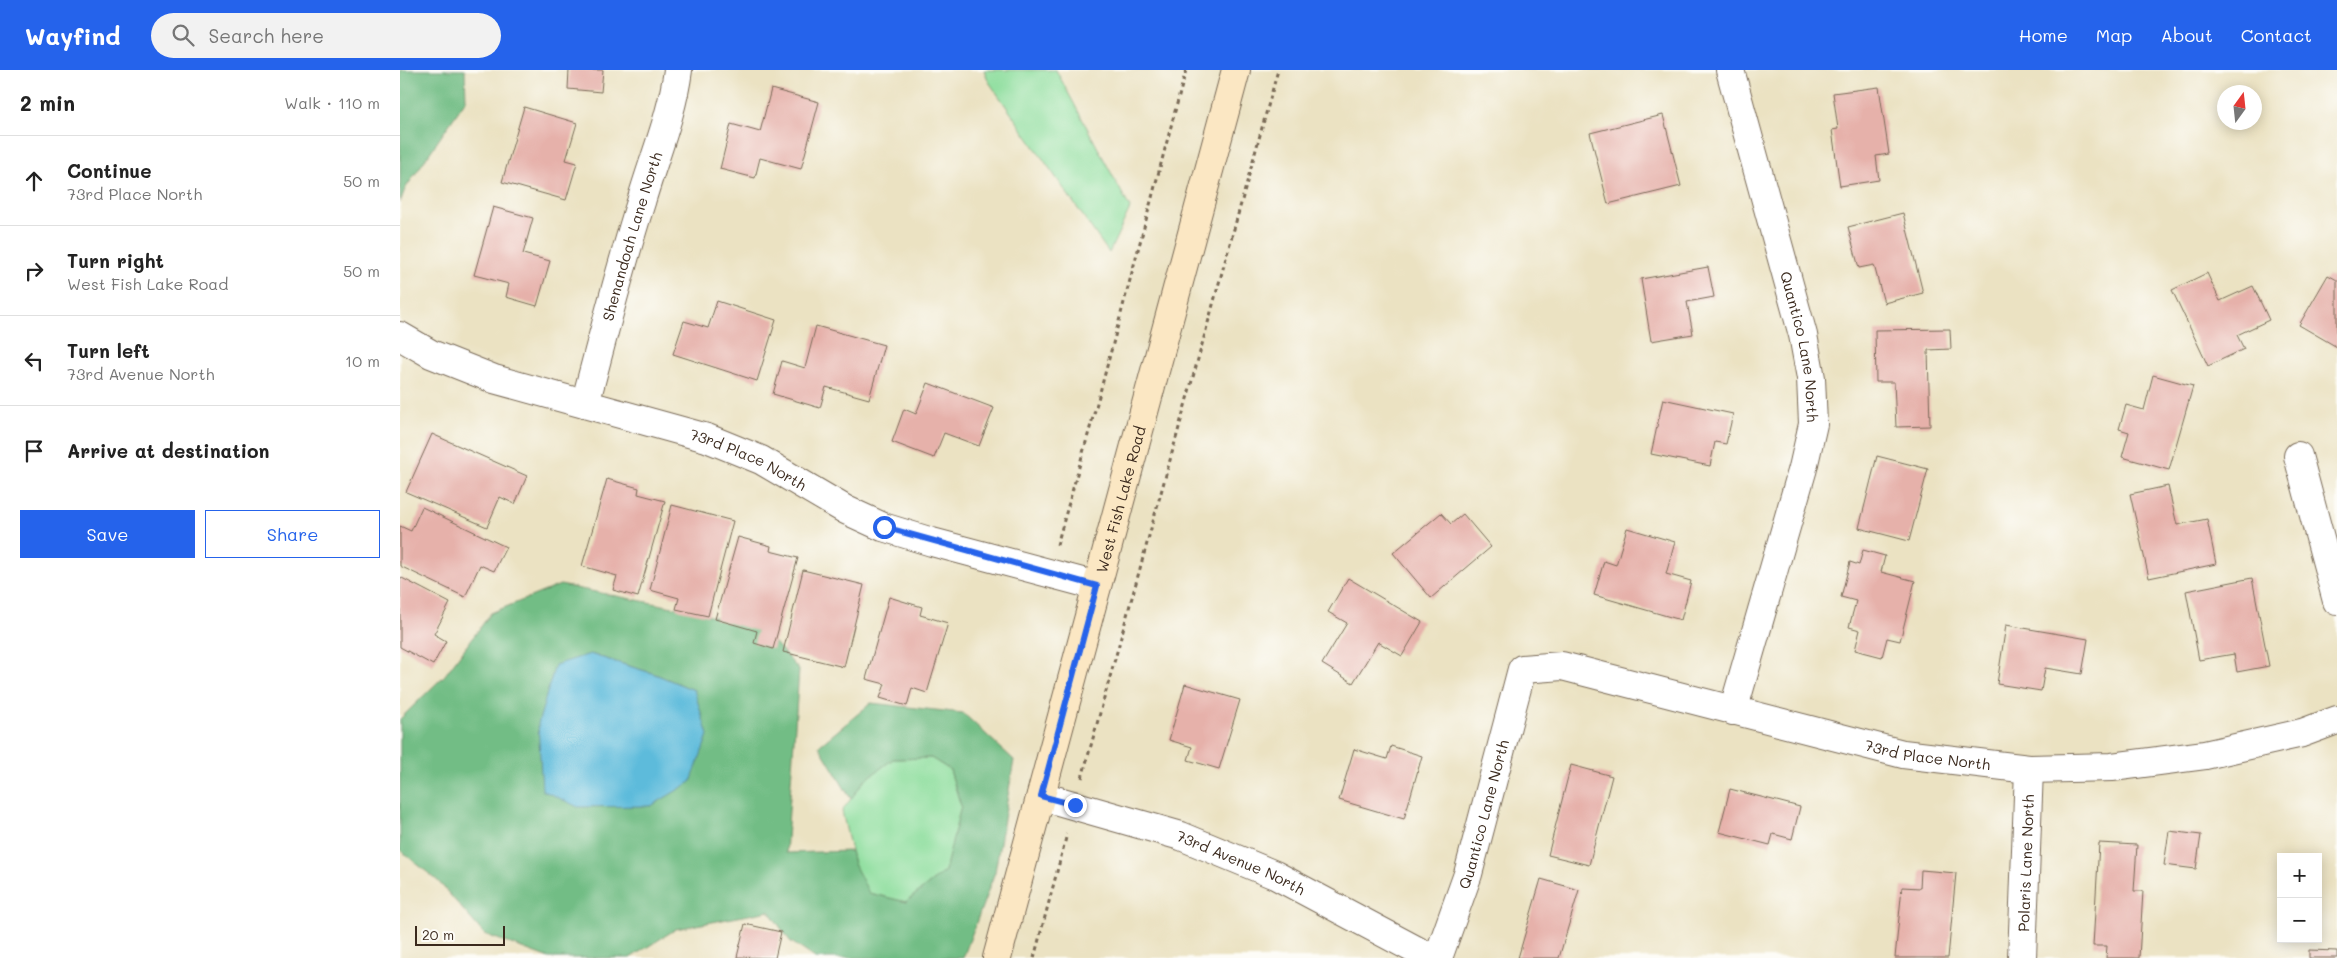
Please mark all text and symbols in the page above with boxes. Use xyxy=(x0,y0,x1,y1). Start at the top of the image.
search box xyxy=(151,13,501,58)
text: Wayfind xyxy=(25,20,121,51)
icon: search xyxy=(169,21,197,49)
text: Search here xyxy=(209,23,324,48)
text: Home xyxy=(2019,23,2068,47)
text: Map xyxy=(2096,23,2132,47)
text: About xyxy=(2160,23,2213,47)
text: Contact xyxy=(2241,23,2312,47)
north arrow xyxy=(2217,85,2262,130)
text: 2 min xyxy=(20,89,75,116)
text: Walk · 110 m xyxy=(284,92,380,113)
street label: Shenandoah Lane North xyxy=(597,149,666,323)
text: Continue xyxy=(67,158,152,183)
icon: ahead xyxy=(20,167,48,195)
text: 50 m xyxy=(343,170,380,191)
text: 73rd Place North xyxy=(67,183,202,204)
text: Turn right xyxy=(67,248,164,273)
icon: right xyxy=(20,257,48,285)
text: 50 m xyxy=(343,260,380,281)
street label: Quantico Lane North xyxy=(1776,269,1823,423)
text: West Fish Lake Road xyxy=(67,273,228,294)
text: Turn left xyxy=(67,338,150,363)
icon: left xyxy=(20,347,48,375)
text: 10 m xyxy=(345,350,380,371)
text: 73rd Avenue North xyxy=(67,363,214,384)
street label: 73rd Place North xyxy=(688,424,810,495)
street label: West Fish Lake Road xyxy=(1091,424,1150,575)
icon: arrive xyxy=(20,437,48,465)
text: Arrive at destination xyxy=(67,438,270,463)
button: Save xyxy=(20,510,195,558)
button: Share xyxy=(205,510,380,558)
route start xyxy=(873,516,896,539)
street label: 73rd Place North xyxy=(1863,735,1992,774)
street label: Quantico Lane North xyxy=(1454,737,1513,891)
route end xyxy=(1064,794,1087,817)
street label: Polaris Lane North xyxy=(2013,794,2038,932)
street label: 73rd Avenue North xyxy=(1174,825,1309,899)
map controls xyxy=(2277,853,2322,943)
button: + xyxy=(2277,853,2322,898)
button: − xyxy=(2277,898,2322,943)
scale bar xyxy=(415,923,505,946)
text: 20 m xyxy=(422,925,454,944)

